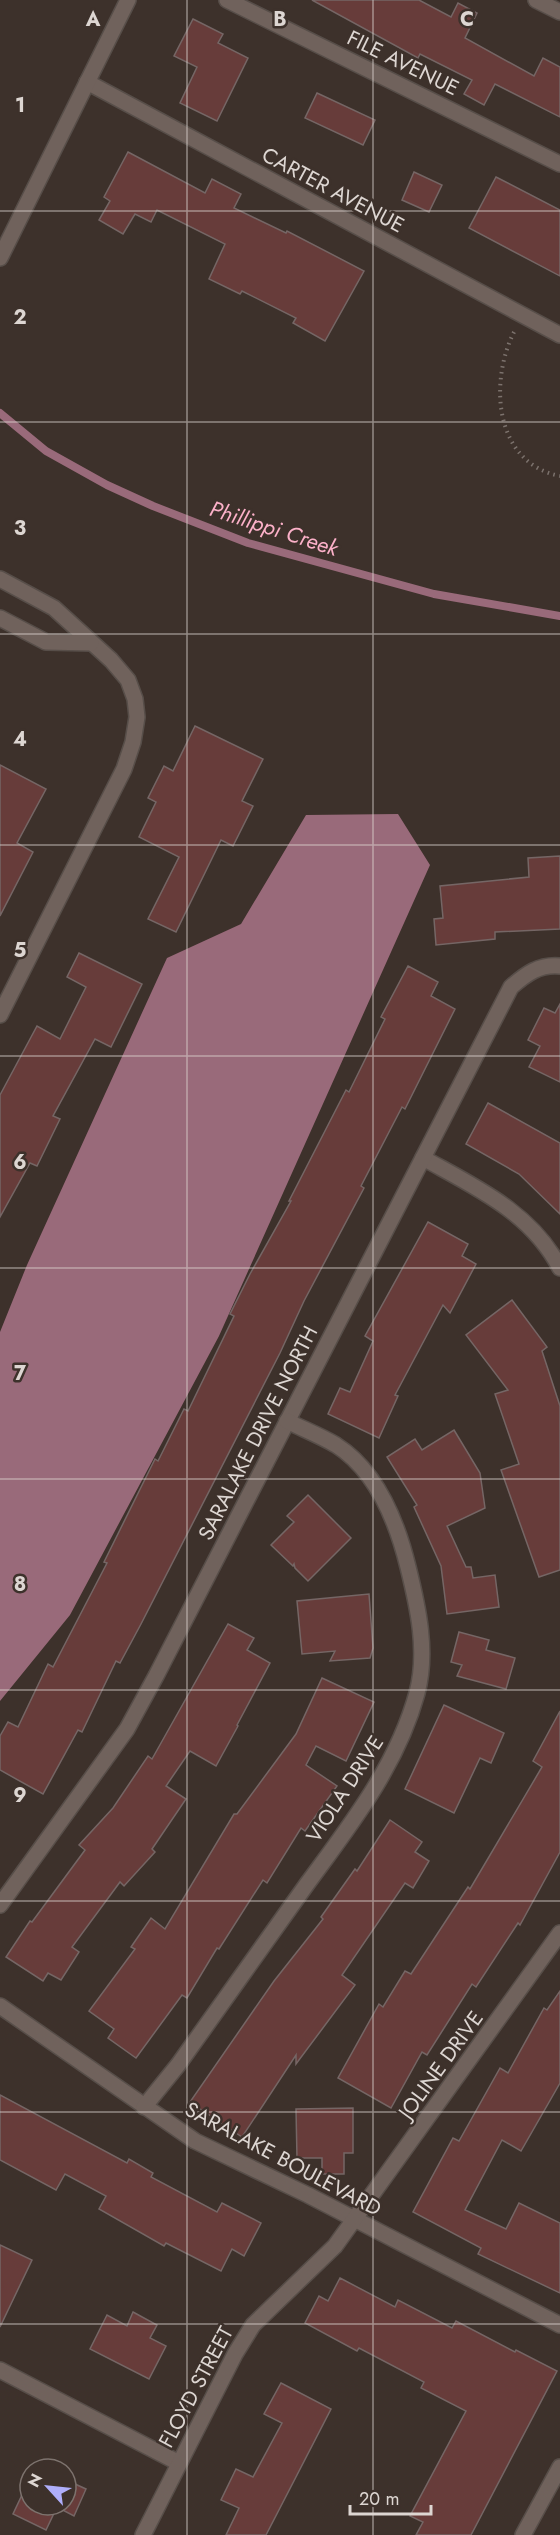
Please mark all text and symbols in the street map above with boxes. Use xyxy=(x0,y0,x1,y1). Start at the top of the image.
text: A xyxy=(85,5,101,34)
text: B xyxy=(273,5,287,34)
text: C xyxy=(460,5,474,34)
street label: FILE AVENUE xyxy=(342,23,464,103)
text: 1 xyxy=(15,91,25,120)
street label: CARTER AVENUE xyxy=(257,140,409,240)
text: 2 xyxy=(13,303,27,332)
water label: Phillippi Creek xyxy=(206,492,344,564)
text: 3 xyxy=(14,514,26,543)
text: 4 xyxy=(13,725,27,754)
text: 5 xyxy=(14,936,27,965)
text: 6 xyxy=(13,1148,27,1177)
street label: SARALAKE DRIVE NORTH xyxy=(191,1321,325,1545)
text: 7 xyxy=(14,1359,27,1388)
text: 8 xyxy=(14,1570,26,1599)
street label: VIOLA DRIVE xyxy=(299,1729,391,1849)
text: 9 xyxy=(13,1781,27,1810)
street label: JOLINE DRIVE xyxy=(390,2005,490,2128)
street label: SARALAKE BOULEVARD xyxy=(179,2094,387,2224)
street label: FLOYD STREET xyxy=(151,2321,241,2453)
north arrow xyxy=(18,2457,78,2517)
text: N xyxy=(22,2470,48,2491)
scale bar xyxy=(350,2478,431,2516)
text: 20 m xyxy=(359,2486,399,2512)

